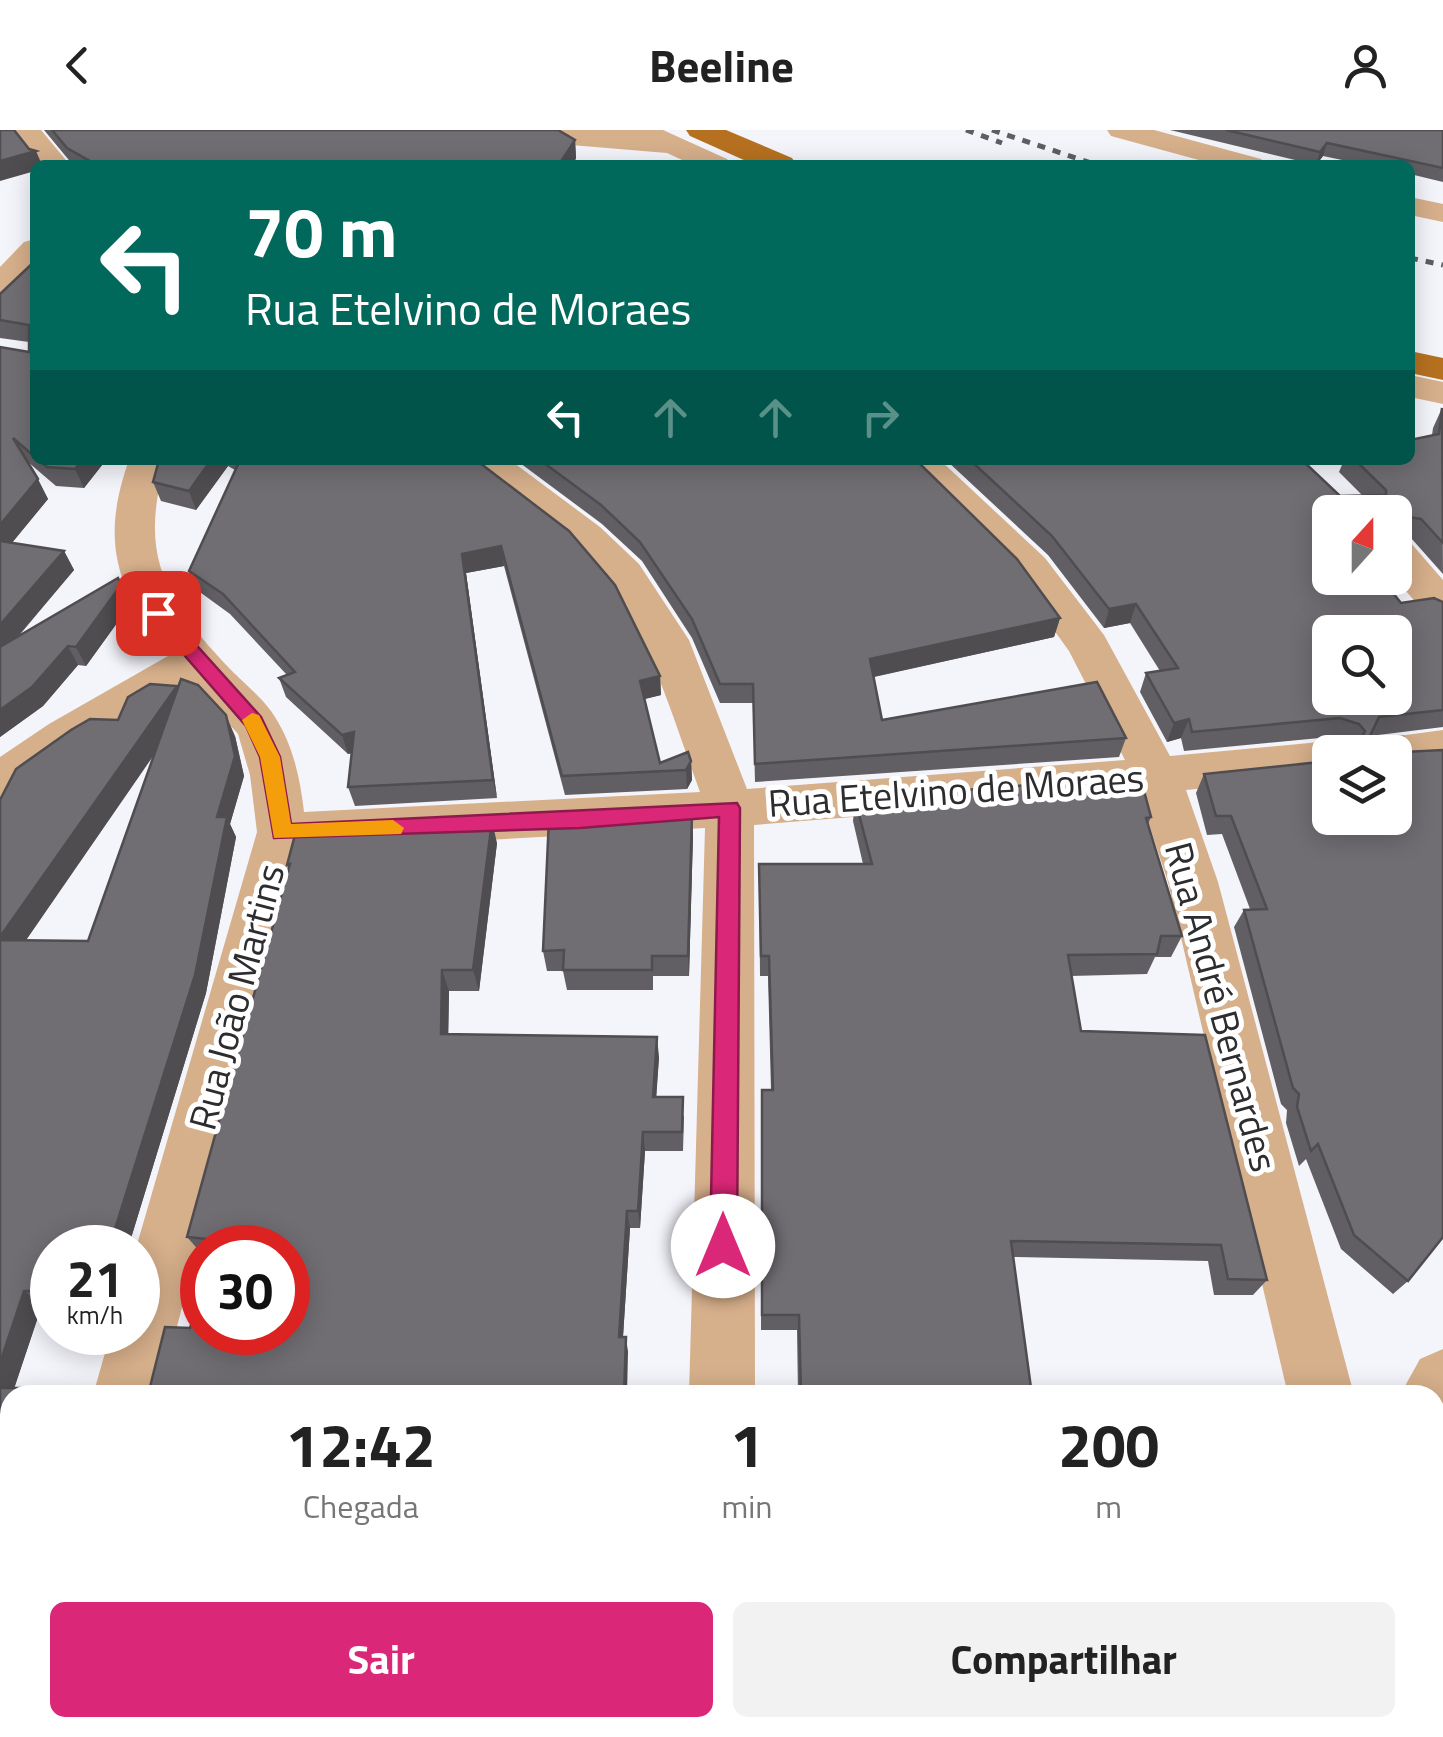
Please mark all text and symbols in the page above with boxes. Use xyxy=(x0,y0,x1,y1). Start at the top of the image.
text: Beeline xyxy=(649,31,794,99)
icon: back xyxy=(50,38,105,93)
icon: person xyxy=(1338,38,1393,93)
text: 70 m xyxy=(245,178,398,284)
icon: left xyxy=(80,200,210,330)
text: Rua Etelvino de Moraes xyxy=(245,274,691,342)
icon: left xyxy=(538,390,593,445)
icon: ahead xyxy=(643,390,698,445)
icon: ahead xyxy=(748,390,803,445)
icon: right xyxy=(853,390,908,445)
north arrow xyxy=(1312,495,1412,595)
map controls xyxy=(1312,495,1412,835)
pin xyxy=(116,571,201,656)
icon: arrive xyxy=(131,586,186,641)
button: search xyxy=(1312,615,1412,715)
button: layers xyxy=(1312,735,1412,835)
street label: Rua Etelvino de Moraes xyxy=(766,748,1146,832)
street label: Rua André Bernardes xyxy=(1150,835,1294,1178)
street label: Rua João Martins xyxy=(173,857,299,1136)
position arrow xyxy=(671,1194,775,1298)
speed limit sign: 30 xyxy=(180,1225,310,1355)
text: 21 xyxy=(67,1240,123,1316)
text: km/h xyxy=(67,1296,123,1334)
text: 12:42 xyxy=(286,1399,436,1490)
text: 1 xyxy=(730,1399,764,1490)
text: 200 xyxy=(1058,1399,1159,1490)
text: Chegada xyxy=(303,1482,419,1530)
text: min xyxy=(721,1482,772,1530)
text: m xyxy=(1095,1482,1122,1530)
button: Sair xyxy=(50,1602,713,1717)
button: Compartilhar xyxy=(733,1602,1395,1717)

